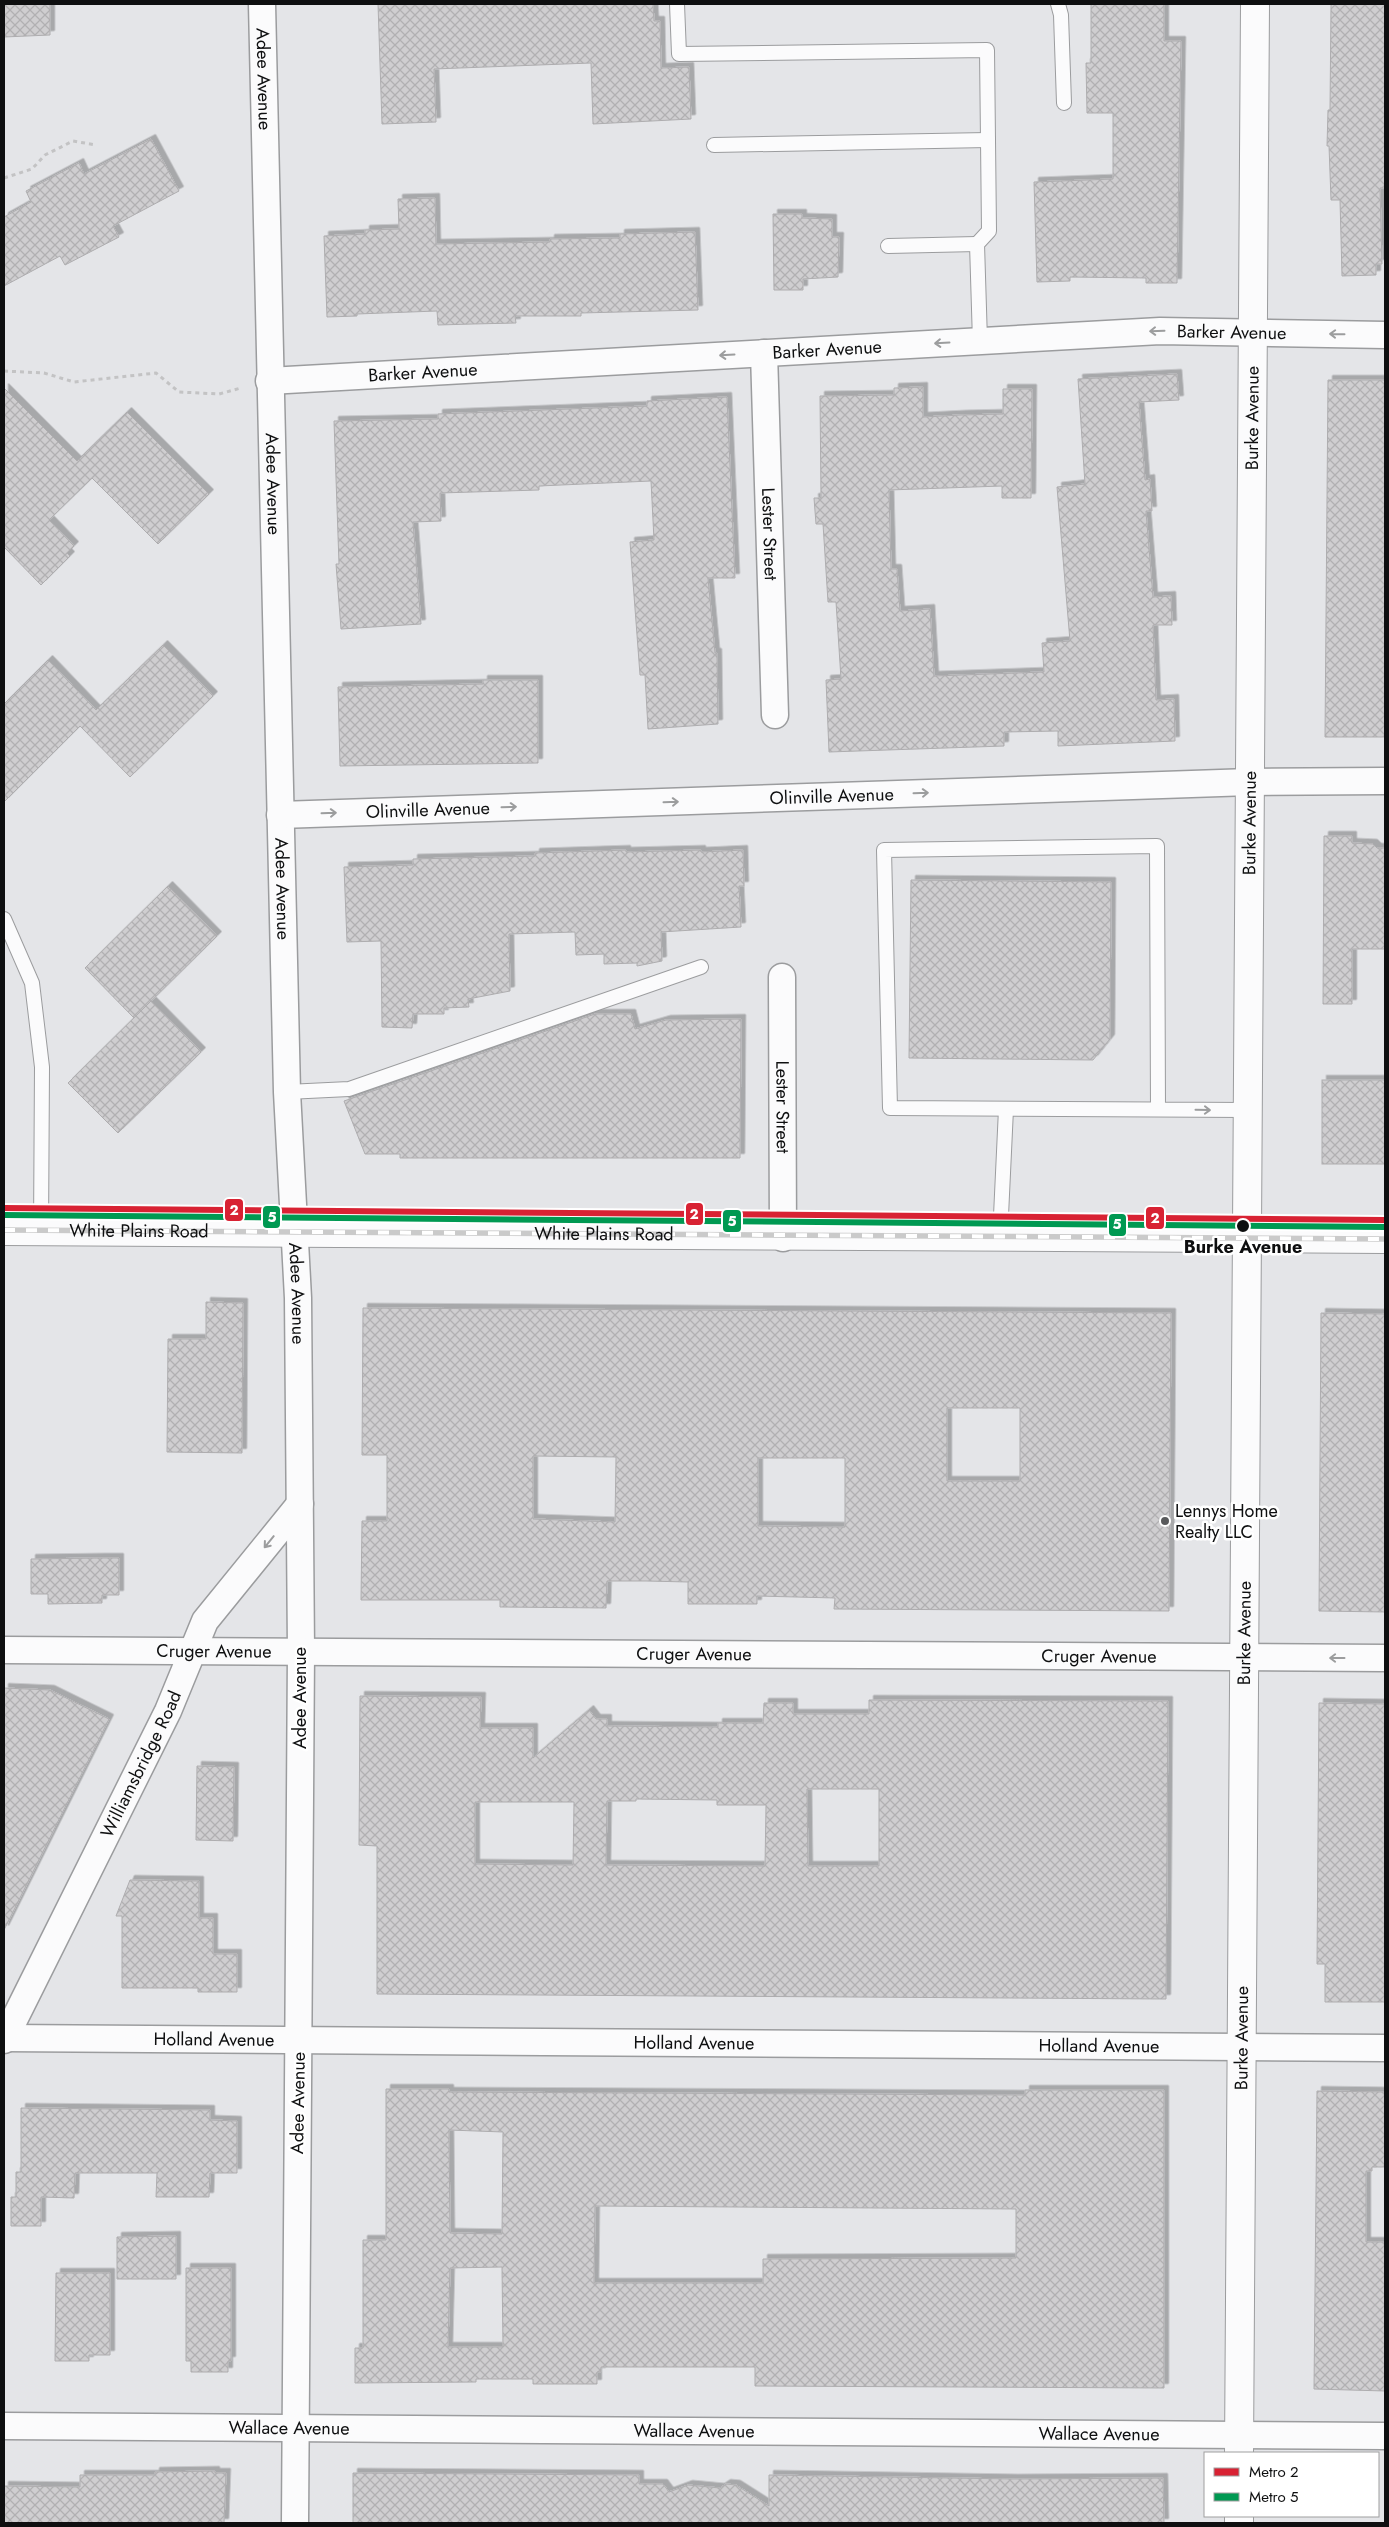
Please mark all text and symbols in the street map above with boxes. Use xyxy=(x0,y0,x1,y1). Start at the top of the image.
street label: Adee Avenue xyxy=(250,28,278,130)
street label: Barker Avenue xyxy=(1177,318,1287,346)
one-way arrow xyxy=(1149,326,1165,336)
one-way arrow xyxy=(1329,329,1345,339)
street label: Barker Avenue xyxy=(772,334,883,366)
one-way arrow xyxy=(934,339,950,348)
one-way arrow xyxy=(719,351,735,360)
street label: Barker Avenue xyxy=(367,356,478,388)
street label: Burke Avenue xyxy=(1239,366,1266,470)
street label: Adee Avenue xyxy=(259,432,287,535)
street label: Lester Street xyxy=(755,487,784,581)
street label: Burke Avenue xyxy=(1236,771,1263,875)
street label: Olinville Avenue xyxy=(769,781,894,811)
one-way arrow xyxy=(912,788,929,798)
street label: Olinville Avenue xyxy=(365,795,490,825)
one-way arrow xyxy=(663,797,679,806)
one-way arrow xyxy=(500,803,516,812)
one-way arrow xyxy=(321,809,337,818)
street label: Adee Avenue xyxy=(268,837,297,940)
street label: Lester Street xyxy=(769,1061,796,1154)
one-way arrow xyxy=(1194,1105,1211,1115)
line badge: 2 xyxy=(224,1198,244,1222)
text: 2 xyxy=(229,1200,239,1220)
line badge: 2 xyxy=(685,1202,704,1226)
text: 2 xyxy=(689,1204,699,1224)
line badge: 5 xyxy=(262,1205,281,1229)
line badge: 2 xyxy=(1145,1206,1165,1230)
text: 5 xyxy=(267,1207,277,1227)
text: 2 xyxy=(1150,1208,1160,1228)
line badge: 5 xyxy=(722,1209,742,1233)
text: 5 xyxy=(727,1211,737,1231)
line badge: 5 xyxy=(1108,1213,1127,1237)
text: 5 xyxy=(1112,1214,1122,1234)
street label: White Plains Road xyxy=(69,1217,209,1244)
marker: Burke Avenue xyxy=(1235,1218,1251,1234)
street label: White Plains Road xyxy=(534,1220,674,1247)
place label: Burke Avenue xyxy=(1184,1234,1302,1260)
street label: Adee Avenue xyxy=(282,1242,311,1345)
place label: Lennys Home Realty LLC xyxy=(1175,1498,1278,1545)
marker: Lennys Home Realty LLC xyxy=(1159,1515,1171,1527)
one-way arrow xyxy=(264,1535,275,1548)
street label: Burke Avenue xyxy=(1231,1581,1258,1685)
street label: Cruger Avenue xyxy=(156,1638,272,1665)
street label: Cruger Avenue xyxy=(636,1641,752,1667)
street label: Cruger Avenue xyxy=(1041,1643,1157,1670)
street label: Adee Avenue xyxy=(287,1647,313,1749)
one-way arrow xyxy=(1329,1653,1345,1663)
street label: Williamsbridge Road xyxy=(94,1687,188,1842)
street label: Burke Avenue xyxy=(1228,1986,1255,2090)
street label: Holland Avenue xyxy=(153,2026,275,2053)
street label: Holland Avenue xyxy=(633,2030,755,2056)
street label: Holland Avenue xyxy=(1038,2032,1160,2059)
street label: Adee Avenue xyxy=(284,2052,312,2154)
street label: Wallace Avenue xyxy=(228,2415,350,2442)
street label: Wallace Avenue xyxy=(633,2418,755,2444)
street label: Wallace Avenue xyxy=(1038,2420,1160,2447)
legend xyxy=(1204,2452,1379,2517)
text: Metro 2 xyxy=(1249,2461,1299,2483)
text: Metro 5 xyxy=(1249,2486,1299,2508)

